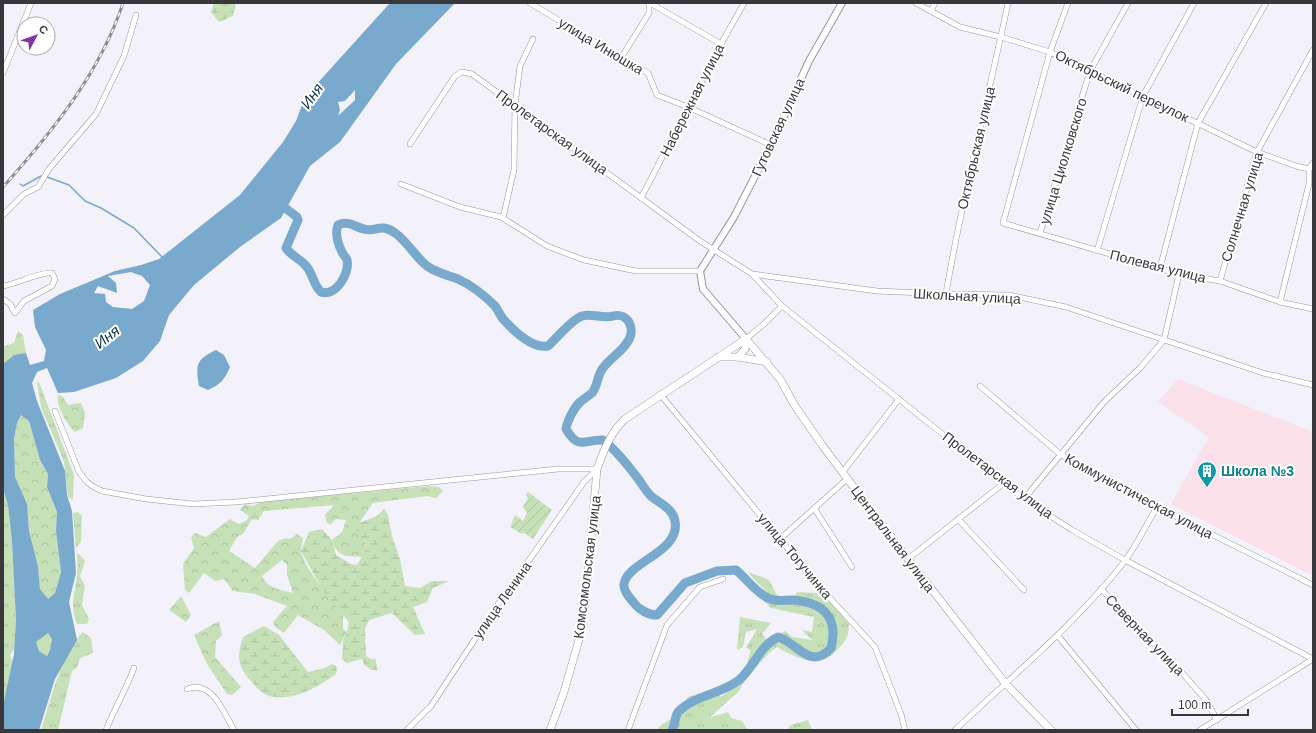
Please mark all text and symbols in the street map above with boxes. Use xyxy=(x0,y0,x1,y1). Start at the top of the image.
street label: улица Инюшка xyxy=(556,14,646,78)
north arrow xyxy=(16,16,56,56)
text: С xyxy=(36,23,51,36)
street label: Набережная улица xyxy=(657,41,727,159)
street label: Октябрьский переулок xyxy=(1053,47,1192,126)
street label: Гутовская улица xyxy=(748,75,808,178)
water label: Иня xyxy=(297,80,326,112)
street label: Октябрьская улица xyxy=(954,85,998,211)
street label: Пролетарская улица xyxy=(493,86,611,178)
street label: улица Циолковского xyxy=(1036,96,1090,226)
street label: Солнечная улица xyxy=(1218,150,1266,264)
street label: Полевая улица xyxy=(1108,246,1208,286)
street label: Школьная улица xyxy=(913,285,1021,307)
water label: Иня xyxy=(91,322,123,352)
street label: Пролетарская улица xyxy=(940,428,1056,522)
street label: Коммунистическая улица xyxy=(1062,450,1216,542)
building icon: Школа №3 xyxy=(1196,460,1218,488)
place label: Школа №3 xyxy=(1221,463,1294,479)
street label: Центральная улица xyxy=(848,483,938,595)
street label: Комсомольская улица xyxy=(570,494,604,640)
street label: улица Тогучинка xyxy=(755,510,836,602)
street label: улица Ленина xyxy=(470,558,535,642)
street label: Северная улица xyxy=(1102,591,1188,679)
scale bar xyxy=(1172,691,1248,717)
text: 100 m xyxy=(1178,698,1211,712)

